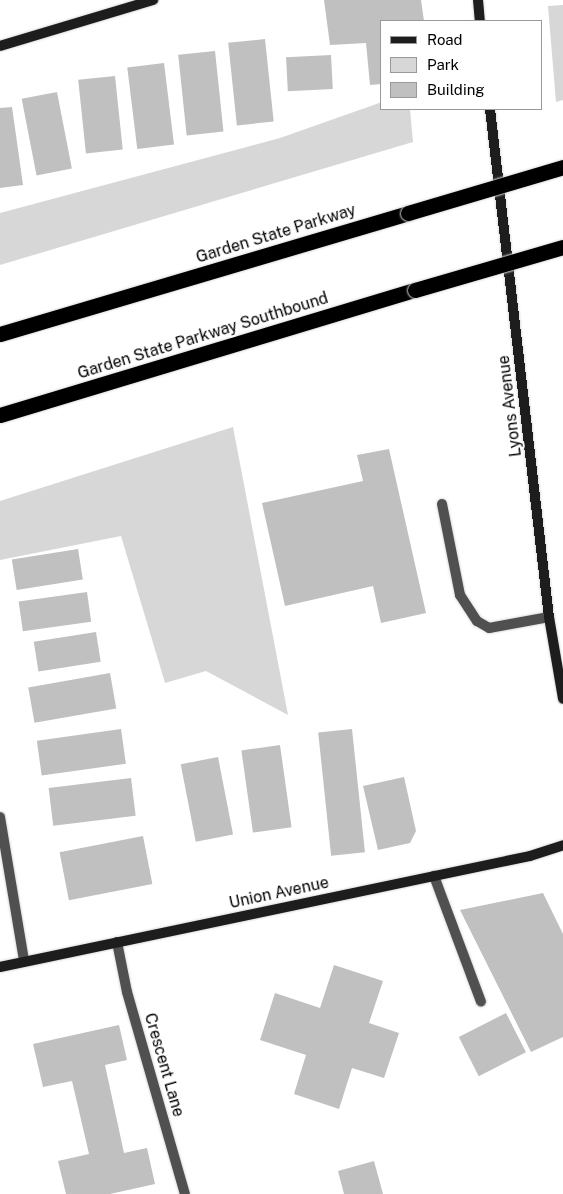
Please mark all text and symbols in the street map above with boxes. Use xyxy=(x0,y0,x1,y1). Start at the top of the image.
legend xyxy=(380,20,543,110)
text: Road xyxy=(427,31,463,48)
text: Park xyxy=(427,56,459,73)
text: Building xyxy=(427,81,485,98)
street label: Garden State Parkway xyxy=(194,201,358,267)
street label: Garden State Parkway Southbound xyxy=(75,289,331,383)
street label: Lyons Avenue xyxy=(494,354,526,458)
street label: Union Avenue xyxy=(227,873,331,913)
street label: Crescent Lane xyxy=(140,1011,188,1119)

